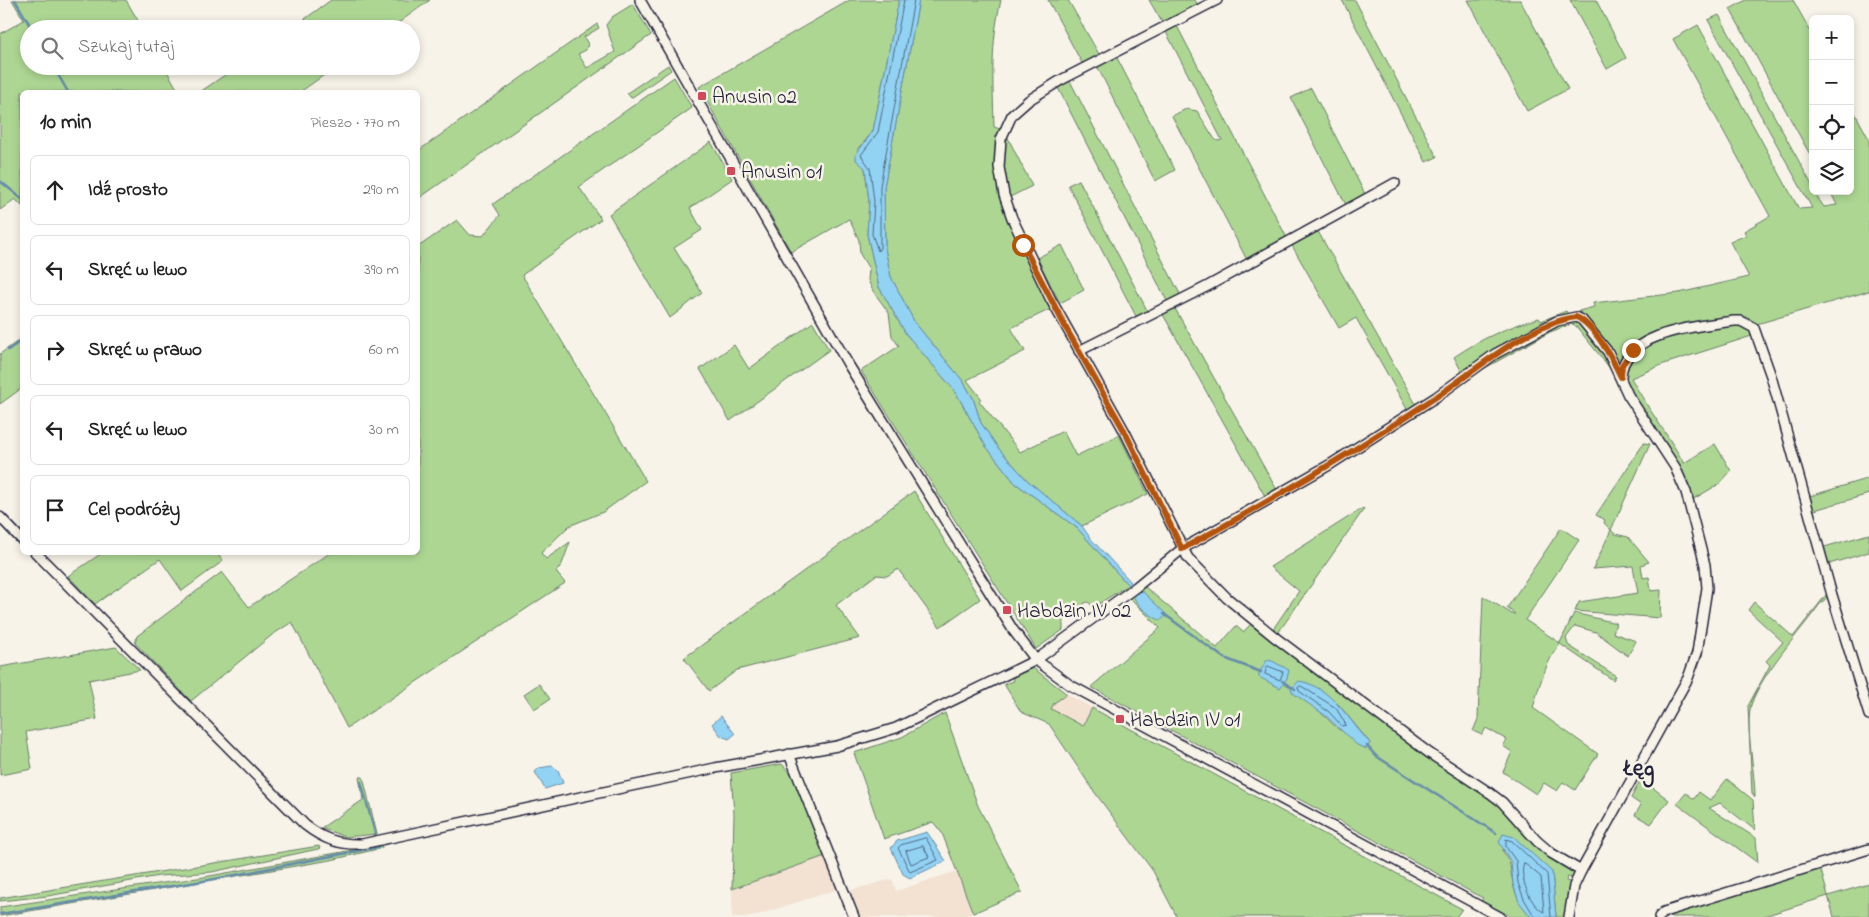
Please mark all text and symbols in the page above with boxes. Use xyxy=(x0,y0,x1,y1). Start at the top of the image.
map controls xyxy=(1809,15,1854,195)
button: + xyxy=(1809,15,1854,60)
search box xyxy=(20,20,420,75)
icon: search xyxy=(38,34,66,62)
text: Szukaj tutaj xyxy=(78,34,174,61)
button: − xyxy=(1809,60,1854,105)
place label: Anusin 02 xyxy=(712,83,797,113)
marker: Anusin 02 xyxy=(696,90,708,102)
button: locate xyxy=(1809,105,1854,150)
text: 10 min xyxy=(40,108,91,138)
text: Pieszo · 770 m xyxy=(311,111,400,135)
button: layers xyxy=(1809,150,1854,195)
place label: Anusin 01 xyxy=(741,158,822,188)
marker: Anusin 01 xyxy=(725,165,737,177)
icon: ahead xyxy=(41,176,69,204)
text: Idź prosto xyxy=(88,177,168,204)
text: 290 m xyxy=(363,178,399,202)
route start xyxy=(1012,234,1035,257)
icon: left xyxy=(41,256,69,284)
text: Skręć w lewo xyxy=(88,257,187,284)
text: 390 m xyxy=(364,258,399,282)
icon: right xyxy=(41,336,69,364)
text: Skręć w prawo xyxy=(88,337,202,364)
text: 60 m xyxy=(369,338,399,362)
route end xyxy=(1622,339,1645,362)
icon: left xyxy=(41,416,69,444)
text: Skręć w lewo xyxy=(88,417,187,444)
text: 30 m xyxy=(369,418,399,442)
icon: arrive xyxy=(41,496,69,524)
text: Cel podróży xyxy=(88,497,180,524)
place label: Habdzin IV 02 xyxy=(1017,597,1131,627)
marker: Habdzin IV 02 xyxy=(1001,604,1013,616)
place label: Habdzin IV 01 xyxy=(1130,706,1241,736)
marker: Habdzin IV 01 xyxy=(1114,713,1126,725)
district label: Łęg xyxy=(1623,752,1654,788)

